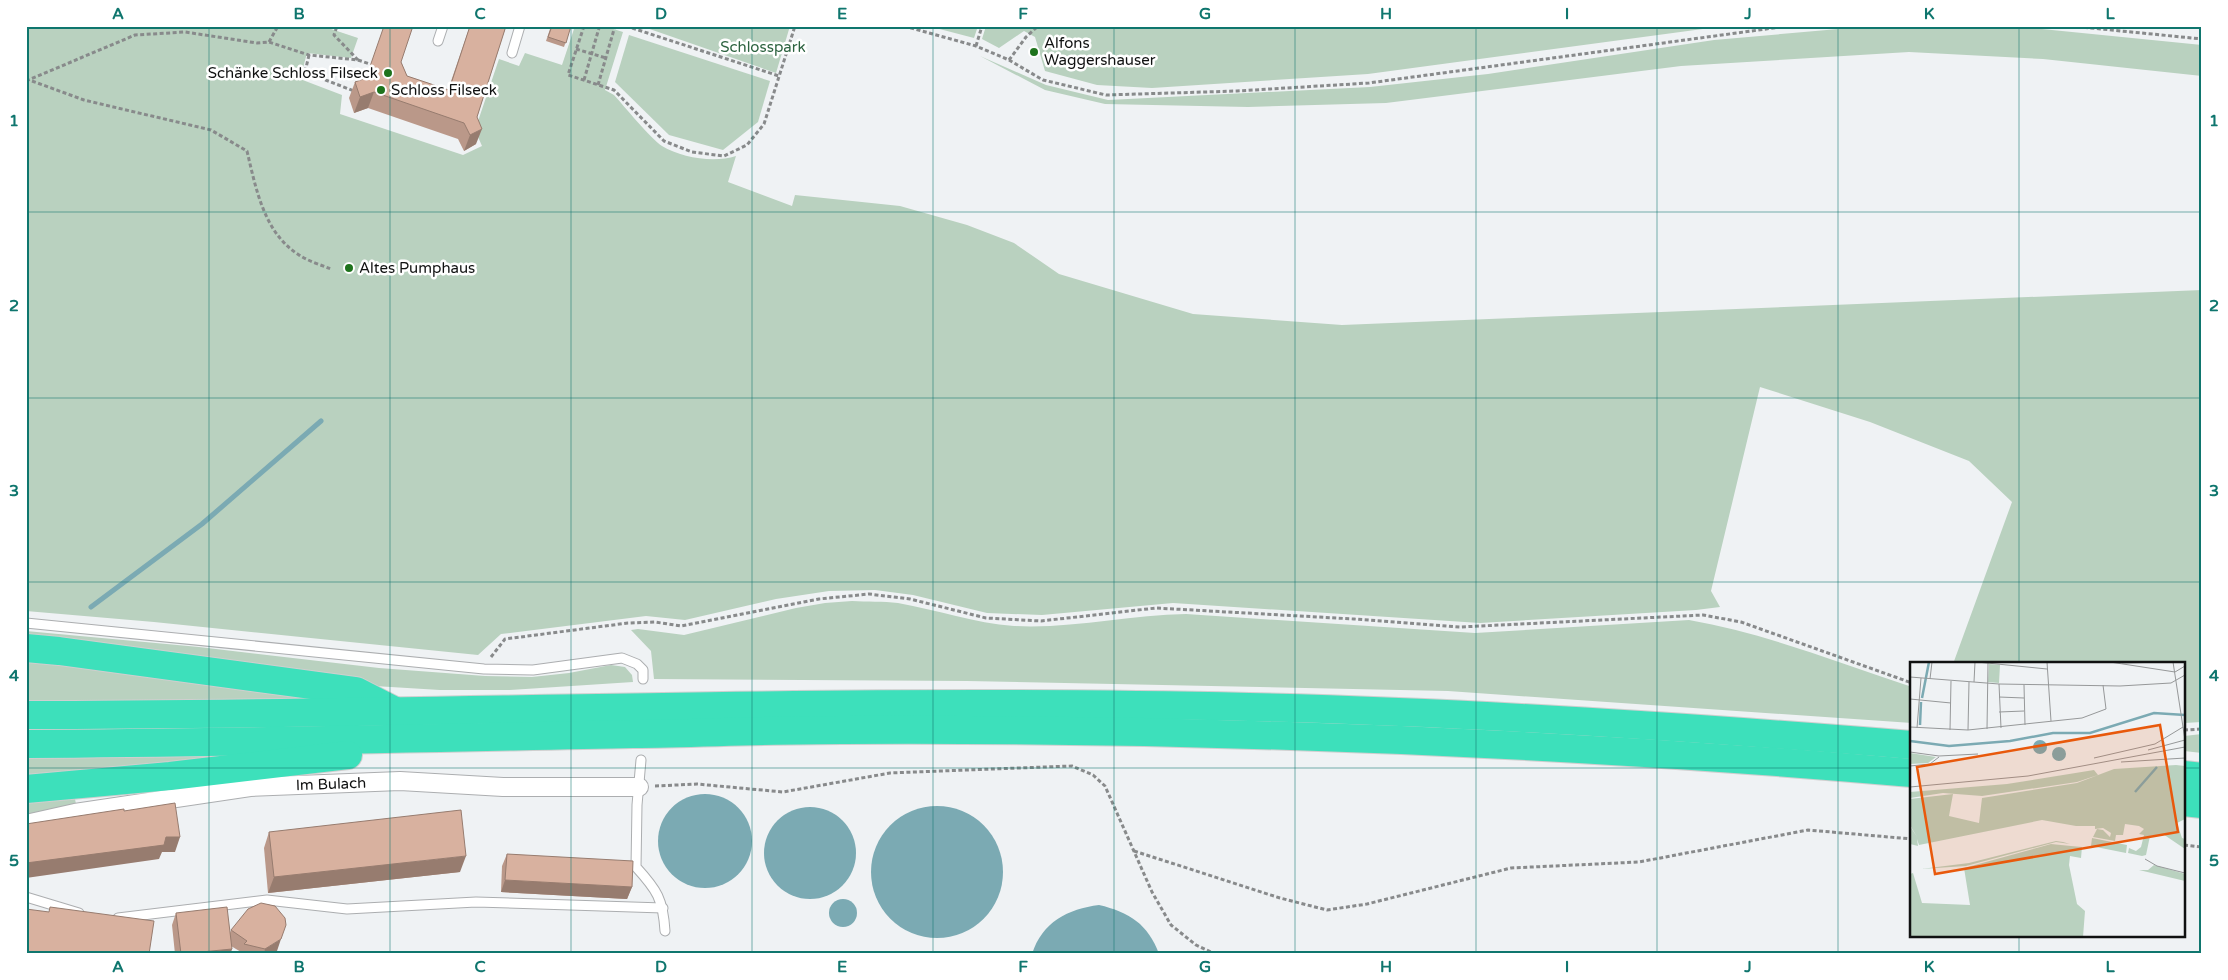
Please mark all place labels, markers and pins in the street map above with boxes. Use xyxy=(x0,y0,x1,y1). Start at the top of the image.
place label: Alfons Waggershauser xyxy=(1044,34,1156,69)
marker: Alfons Waggershauser xyxy=(1028,46,1040,58)
place label: Schänke Schloss Filseck xyxy=(208,64,378,82)
marker: Schänke Schloss Filseck xyxy=(382,67,394,79)
place label: Schloss Filseck xyxy=(391,81,497,99)
marker: Schloss Filseck xyxy=(375,84,387,96)
place label: Altes Pumphaus xyxy=(359,259,475,277)
marker: Altes Pumphaus xyxy=(343,262,355,274)

